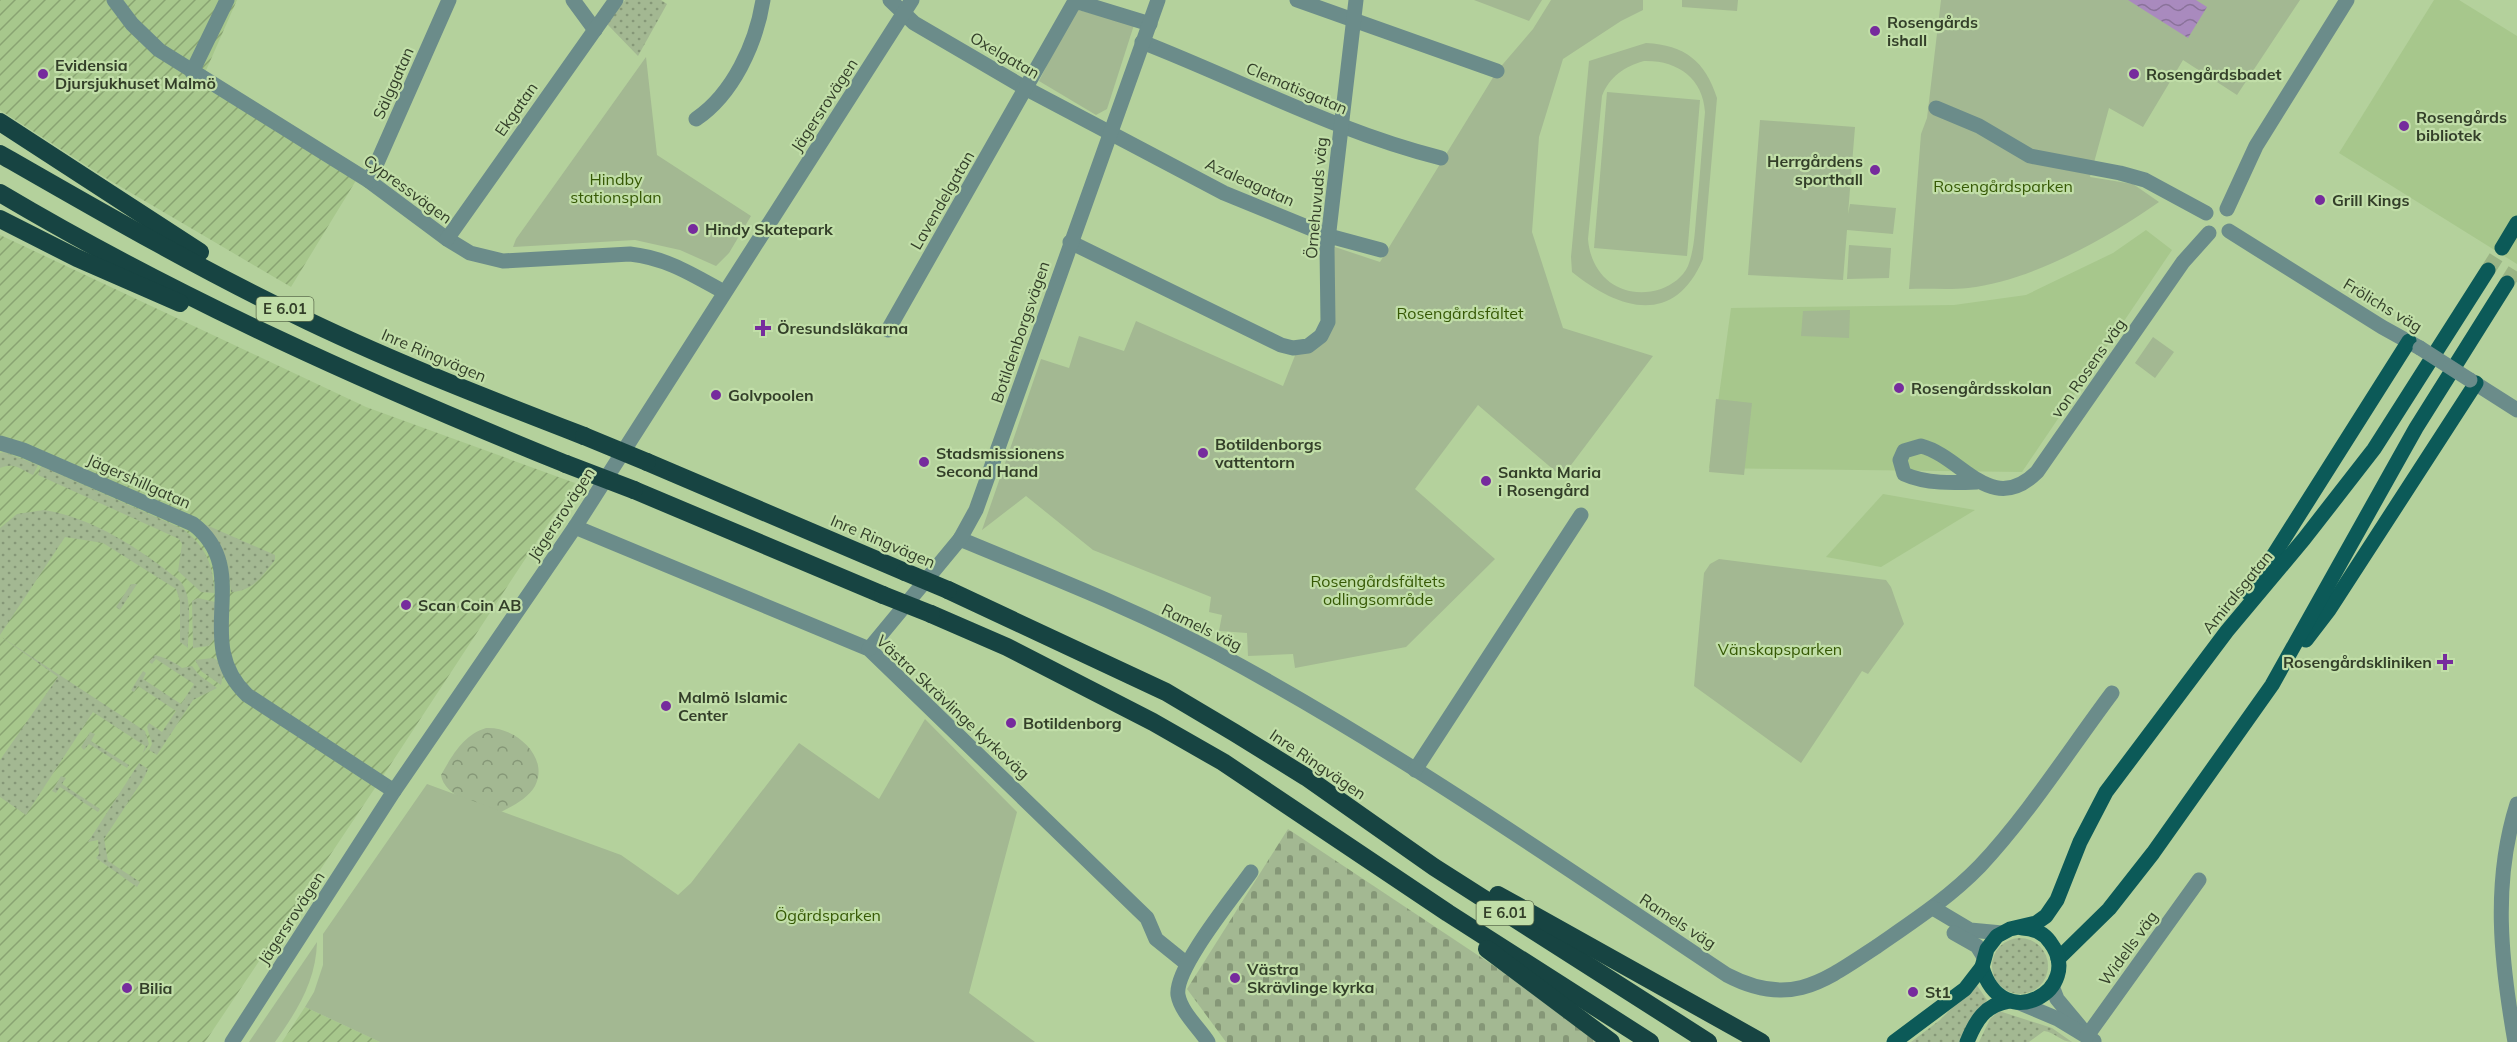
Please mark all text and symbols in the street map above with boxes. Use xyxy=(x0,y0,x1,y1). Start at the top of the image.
place label: Rosengårds ishall xyxy=(1887,12,1978,50)
marker: Rosengårds ishall xyxy=(1868,24,1882,38)
street label: Oxelgatan xyxy=(967,27,1043,83)
street label: Sälggatan xyxy=(368,44,418,122)
place label: Evidensia Djursjukhuset Malmö xyxy=(55,55,216,93)
street label: Jägersrovägen xyxy=(786,55,862,155)
street label: Clematisgatan xyxy=(1243,58,1351,118)
place label: Rosengårdsbadet xyxy=(2146,64,2281,84)
marker: Evidensia Djursjukhuset Malmö xyxy=(36,67,50,81)
marker: Rosengårdsbadet xyxy=(2127,67,2141,81)
street label: Ekgatan xyxy=(490,78,542,140)
place label: Rosengårds bibliotek xyxy=(2416,107,2507,145)
marker: Rosengårds bibliotek xyxy=(2397,119,2411,133)
street label: Örnehuvuds väg xyxy=(1301,136,1331,260)
street label: Lavendelgatan xyxy=(906,147,978,253)
street label: Cypressvägen xyxy=(360,150,456,228)
place label: Herrgårdens sporthall xyxy=(1767,151,1863,189)
street label: Azaleagatan xyxy=(1202,153,1298,211)
marker: Herrgårdens sporthall xyxy=(1868,163,1882,177)
park label: Hindby stationsplan xyxy=(570,169,662,207)
park label: Rosengårdsparken xyxy=(1933,176,2073,196)
place label: Grill Kings xyxy=(2332,190,2410,210)
marker: Grill Kings xyxy=(2313,193,2327,207)
place label: Hindy Skatepark xyxy=(705,219,834,239)
marker: Hindy Skatepark xyxy=(686,222,700,236)
street label: Botildenborgsvägen xyxy=(986,259,1054,405)
street label: Frölichs väg xyxy=(2340,274,2426,336)
road number: E 6.01 xyxy=(256,297,314,321)
park label: Rosengårdsfältet xyxy=(1396,303,1524,323)
street label: von Rosens väg xyxy=(2046,314,2130,422)
place label: Öresundsläkarna xyxy=(777,318,908,338)
marker: Öresundsläkarna xyxy=(754,319,772,337)
street label: Inre Ringvägen xyxy=(379,324,489,386)
place label: Rosengårdsskolan xyxy=(1911,378,2052,398)
marker: Rosengårdsskolan xyxy=(1892,381,1906,395)
place label: Golvpoolen xyxy=(728,385,814,405)
marker: Golvpoolen xyxy=(709,388,723,402)
place label: Botildenborgs vattentorn xyxy=(1214,434,1322,472)
place label: Stadsmissionens Second Hand xyxy=(936,443,1064,481)
marker: Botildenborgs vattentorn xyxy=(1196,446,1210,460)
street label: Jägershillgatan xyxy=(84,449,194,513)
marker: Stadsmissionens Second Hand xyxy=(917,455,931,469)
place label: Sankta Maria i Rosengård xyxy=(1498,462,1601,500)
street label: Jägersrovägen xyxy=(523,464,599,564)
marker: Sankta Maria i Rosengård xyxy=(1479,474,1493,488)
street label: Inre Ringvägen xyxy=(828,510,938,572)
street label: Amiralsgatan xyxy=(2198,547,2276,637)
park label: Rosengårdsfältets odlingsområde xyxy=(1310,571,1446,609)
place label: Scan Coin AB xyxy=(418,595,521,615)
marker: Scan Coin AB xyxy=(399,598,413,612)
street label: Ramels väg xyxy=(1158,599,1246,655)
street label: Västra Skrävlinge kyrkoväg xyxy=(872,631,1034,783)
park label: Vänskapsparken xyxy=(1718,639,1842,659)
place label: Rosengårdskliniken xyxy=(2283,652,2432,672)
marker: Rosengårdskliniken xyxy=(2436,653,2454,671)
place label: Malmö Islamic Center xyxy=(678,687,788,725)
marker: Malmö Islamic Center xyxy=(659,699,673,713)
place label: Botildenborg xyxy=(1023,713,1122,733)
marker: Botildenborg xyxy=(1004,716,1018,730)
street label: Inre Ringvägen xyxy=(1266,724,1370,804)
street label: Jägersrovägen xyxy=(253,868,329,968)
street label: Ramels väg xyxy=(1636,889,1720,953)
road number: E 6.01 xyxy=(1476,901,1534,925)
park label: Ögårdsparken xyxy=(775,905,881,925)
street label: Widells väg xyxy=(2094,907,2162,989)
place label: Västra Skrävlinge kyrka xyxy=(1246,959,1374,997)
marker: Västra Skrävlinge kyrka xyxy=(1228,971,1242,985)
place label: Bilia xyxy=(139,978,173,998)
marker: Bilia xyxy=(120,981,134,995)
place label: St1 xyxy=(1925,982,1951,1002)
marker: St1 xyxy=(1906,985,1920,999)

